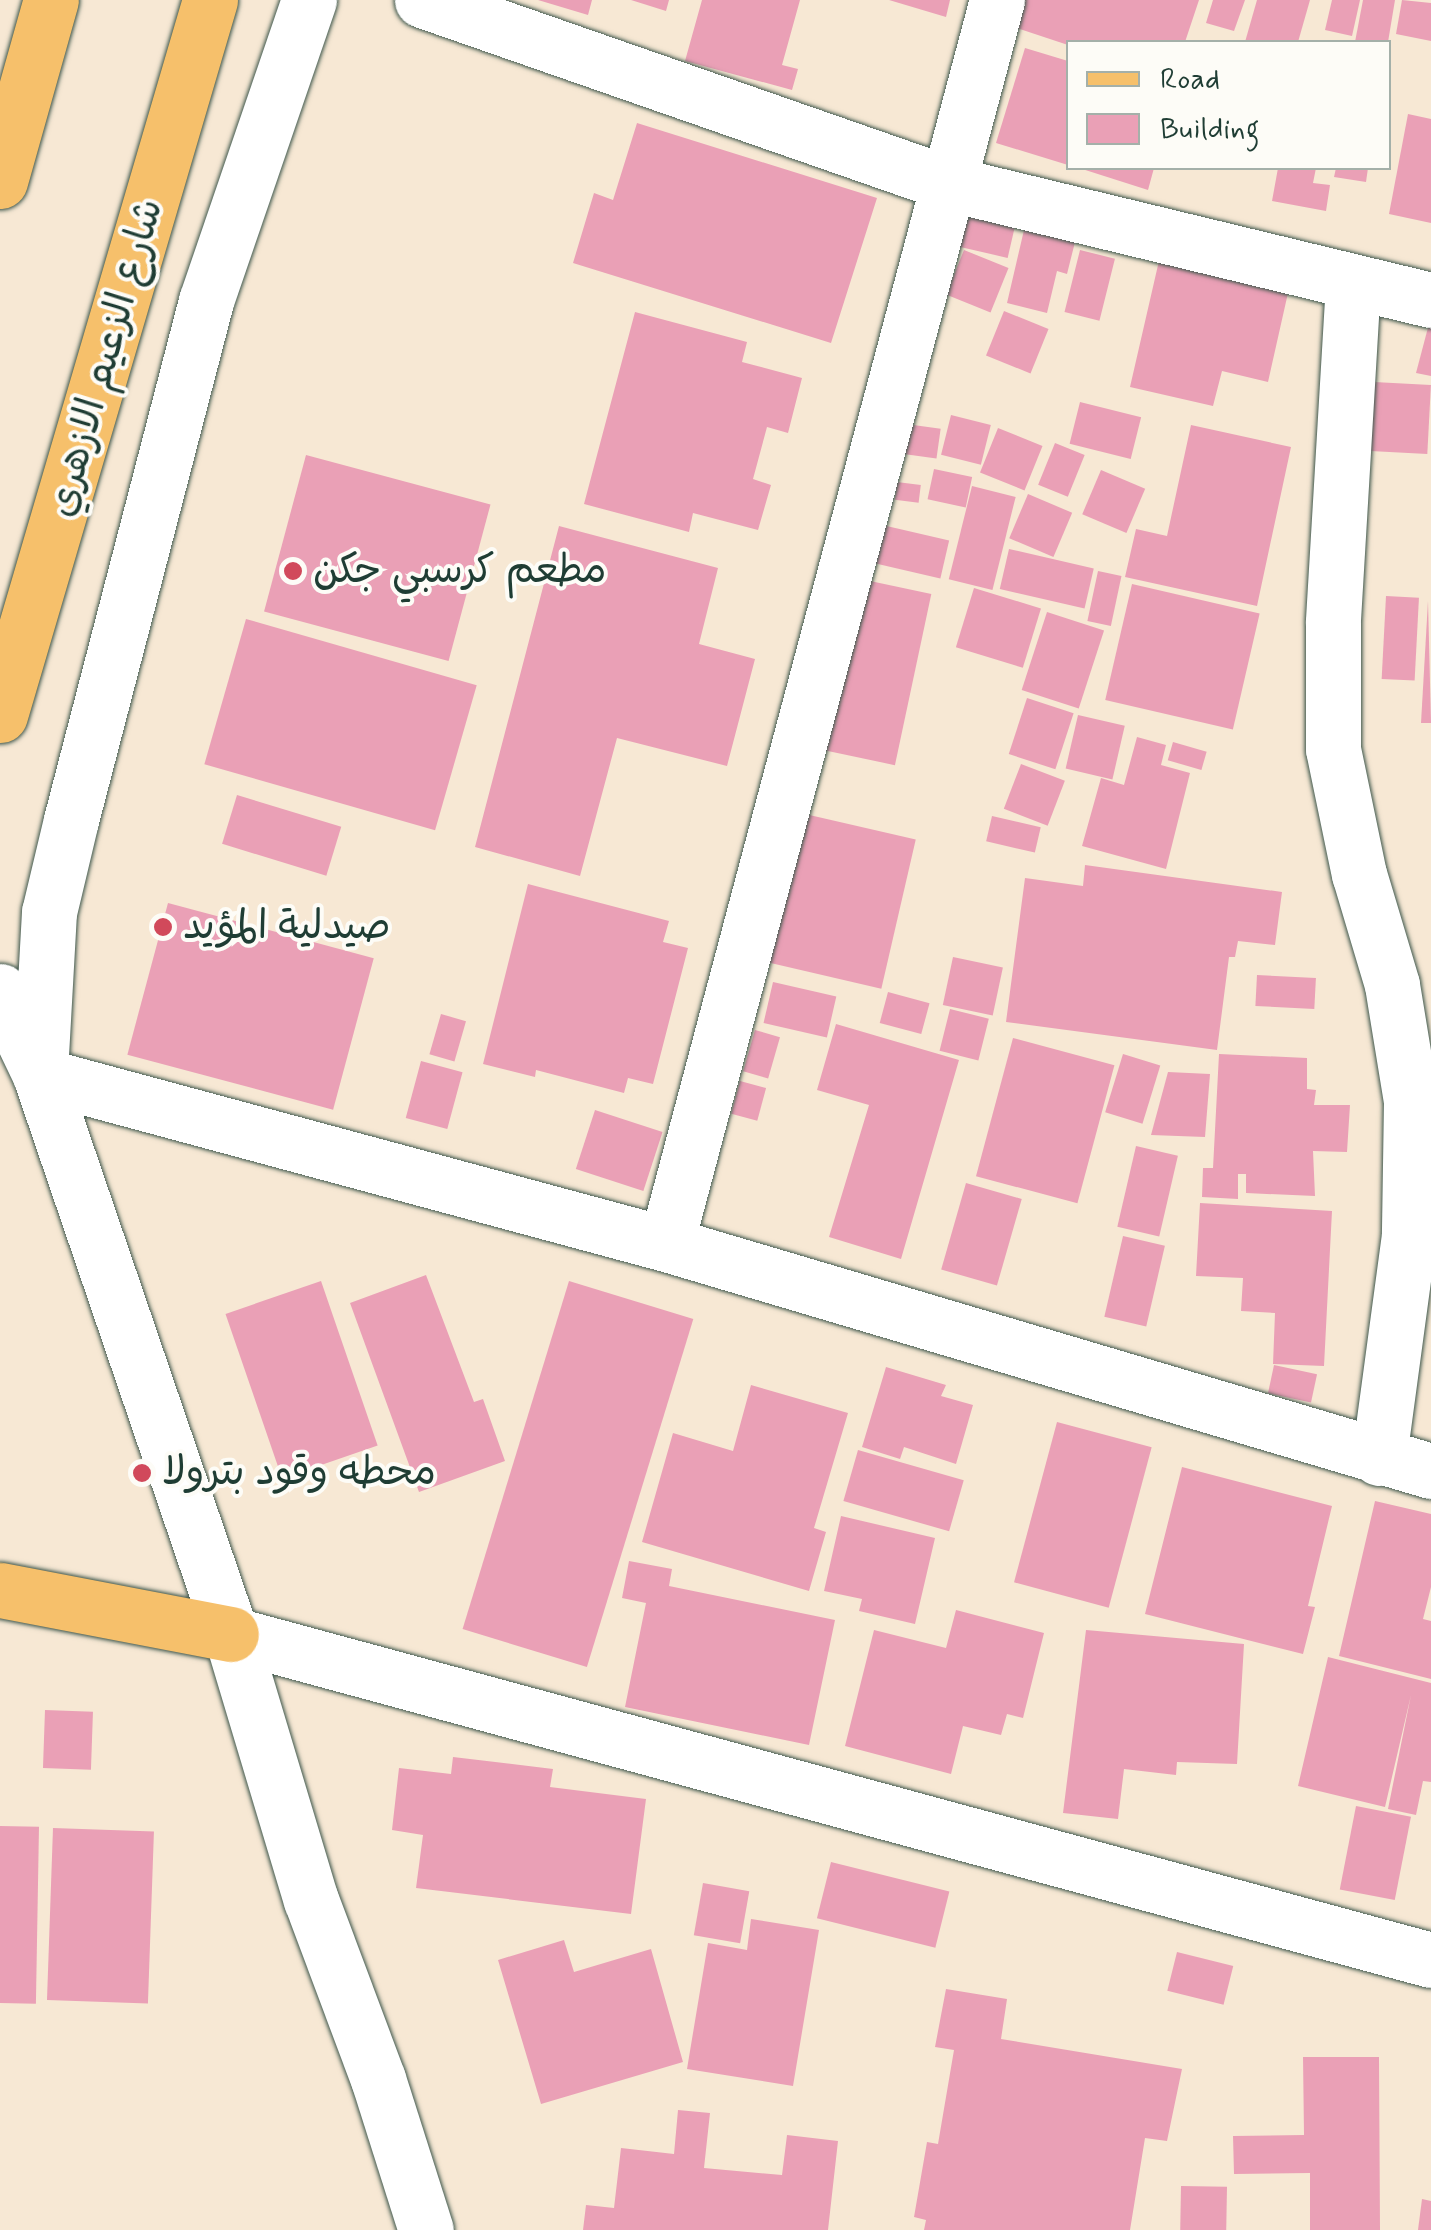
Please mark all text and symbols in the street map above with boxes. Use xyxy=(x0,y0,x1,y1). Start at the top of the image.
legend xyxy=(1066,40,1391,170)
text: Road xyxy=(1160,60,1220,99)
text: Building xyxy=(1160,110,1259,149)
street label: شارع الزعيم الازهري xyxy=(38,194,174,522)
place label: مطعم كرسبي جكن xyxy=(313,547,607,595)
marker: مطعم كرسبي جكن xyxy=(282,560,304,582)
place label: صيدلية المؤيد xyxy=(183,903,391,951)
marker: صيدلية المؤيد xyxy=(152,916,174,938)
place label: محطه وقود بترولا xyxy=(162,1449,436,1497)
marker: محطه وقود بترولا xyxy=(131,1462,153,1484)

